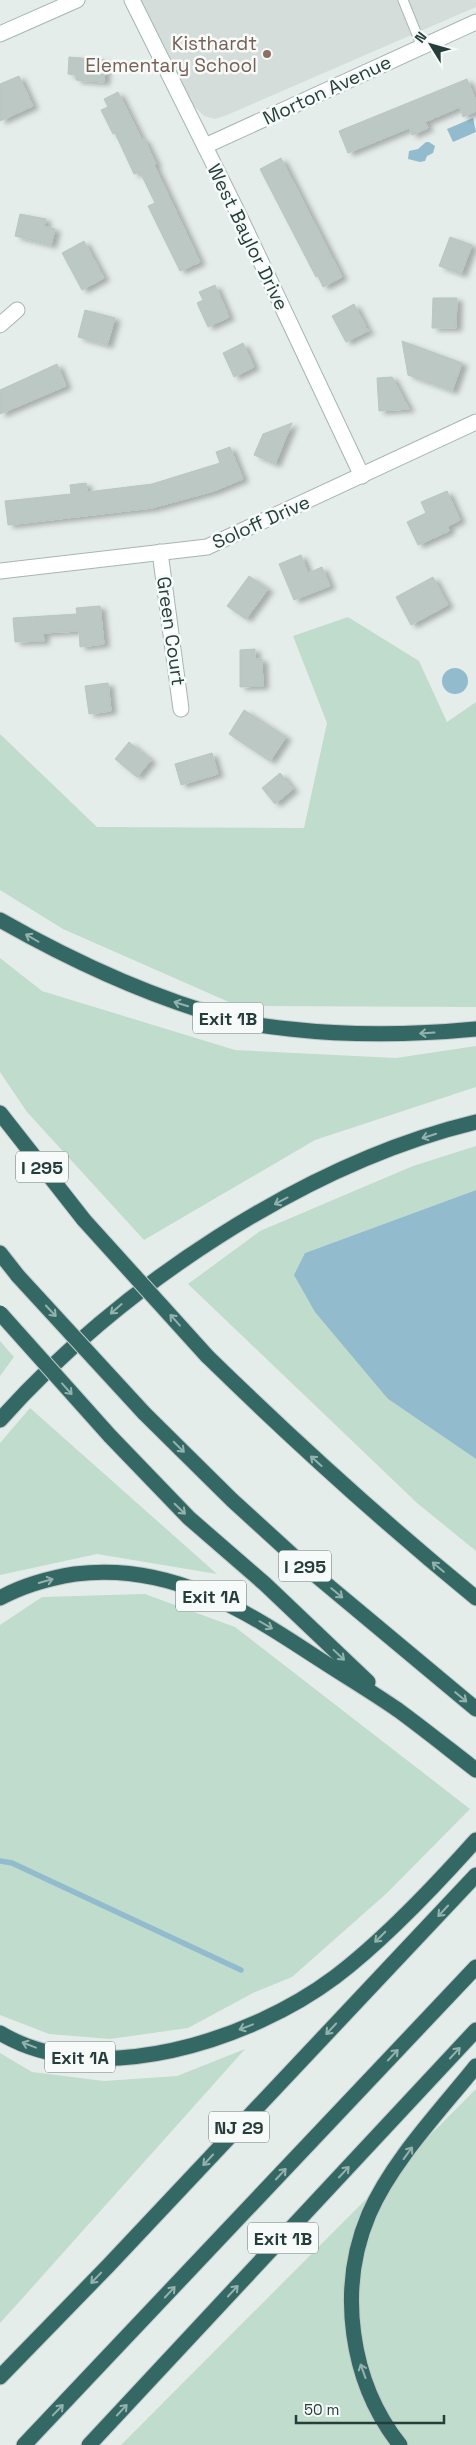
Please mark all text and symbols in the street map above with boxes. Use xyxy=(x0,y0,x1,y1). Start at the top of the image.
north arrow xyxy=(406,20,456,70)
text: N xyxy=(411,28,431,46)
place label: Kisthardt Elementary School xyxy=(85,31,257,78)
marker: Kisthardt Elementary School xyxy=(261,48,273,60)
street label: Morton Avenue xyxy=(259,49,395,131)
street label: West Baylor Drive xyxy=(202,160,294,314)
street label: Soloff Drive xyxy=(208,489,314,555)
street label: Green Court xyxy=(151,575,191,687)
one-way arrow xyxy=(26,933,40,943)
one-way arrow xyxy=(173,998,189,1008)
road number: Exit 1B xyxy=(193,1002,263,1034)
one-way arrow xyxy=(420,1029,436,1038)
one-way arrow xyxy=(422,1131,438,1141)
road number: I 295 xyxy=(16,1152,68,1182)
one-way arrow xyxy=(274,1197,289,1206)
one-way arrow xyxy=(109,1303,122,1315)
one-way arrow xyxy=(45,1305,57,1318)
one-way arrow xyxy=(169,1313,181,1326)
one-way arrow xyxy=(62,1382,73,1395)
one-way arrow xyxy=(173,1441,185,1453)
one-way arrow xyxy=(309,1455,322,1467)
one-way arrow xyxy=(174,1503,187,1515)
road number: I 295 xyxy=(279,1550,331,1582)
one-way arrow xyxy=(432,1562,445,1573)
one-way arrow xyxy=(37,1575,53,1585)
road number: Exit 1A xyxy=(176,1580,246,1612)
one-way arrow xyxy=(330,1587,343,1599)
one-way arrow xyxy=(259,1620,273,1630)
one-way arrow xyxy=(332,1649,345,1661)
one-way arrow xyxy=(455,1692,468,1703)
one-way arrow xyxy=(437,1904,449,1917)
one-way arrow xyxy=(374,1931,386,1943)
one-way arrow xyxy=(239,2023,254,2032)
one-way arrow xyxy=(325,2023,337,2035)
one-way arrow xyxy=(21,2040,37,2049)
road number: Exit 1A xyxy=(45,2041,115,2072)
one-way arrow xyxy=(449,2046,461,2059)
one-way arrow xyxy=(387,2049,399,2062)
road number: NJ 29 xyxy=(209,2112,269,2142)
one-way arrow xyxy=(402,2147,413,2160)
one-way arrow xyxy=(202,2154,214,2166)
one-way arrow xyxy=(338,2165,350,2178)
one-way arrow xyxy=(275,2167,287,2180)
road number: Exit 1B xyxy=(248,2222,318,2254)
one-way arrow xyxy=(90,2272,102,2284)
one-way arrow xyxy=(227,2284,239,2297)
one-way arrow xyxy=(164,2286,176,2298)
one-way arrow xyxy=(358,2364,367,2379)
scale bar xyxy=(296,2392,444,2424)
text: 50 m xyxy=(304,2400,339,2419)
one-way arrow xyxy=(52,2403,64,2416)
one-way arrow xyxy=(116,2403,128,2416)

